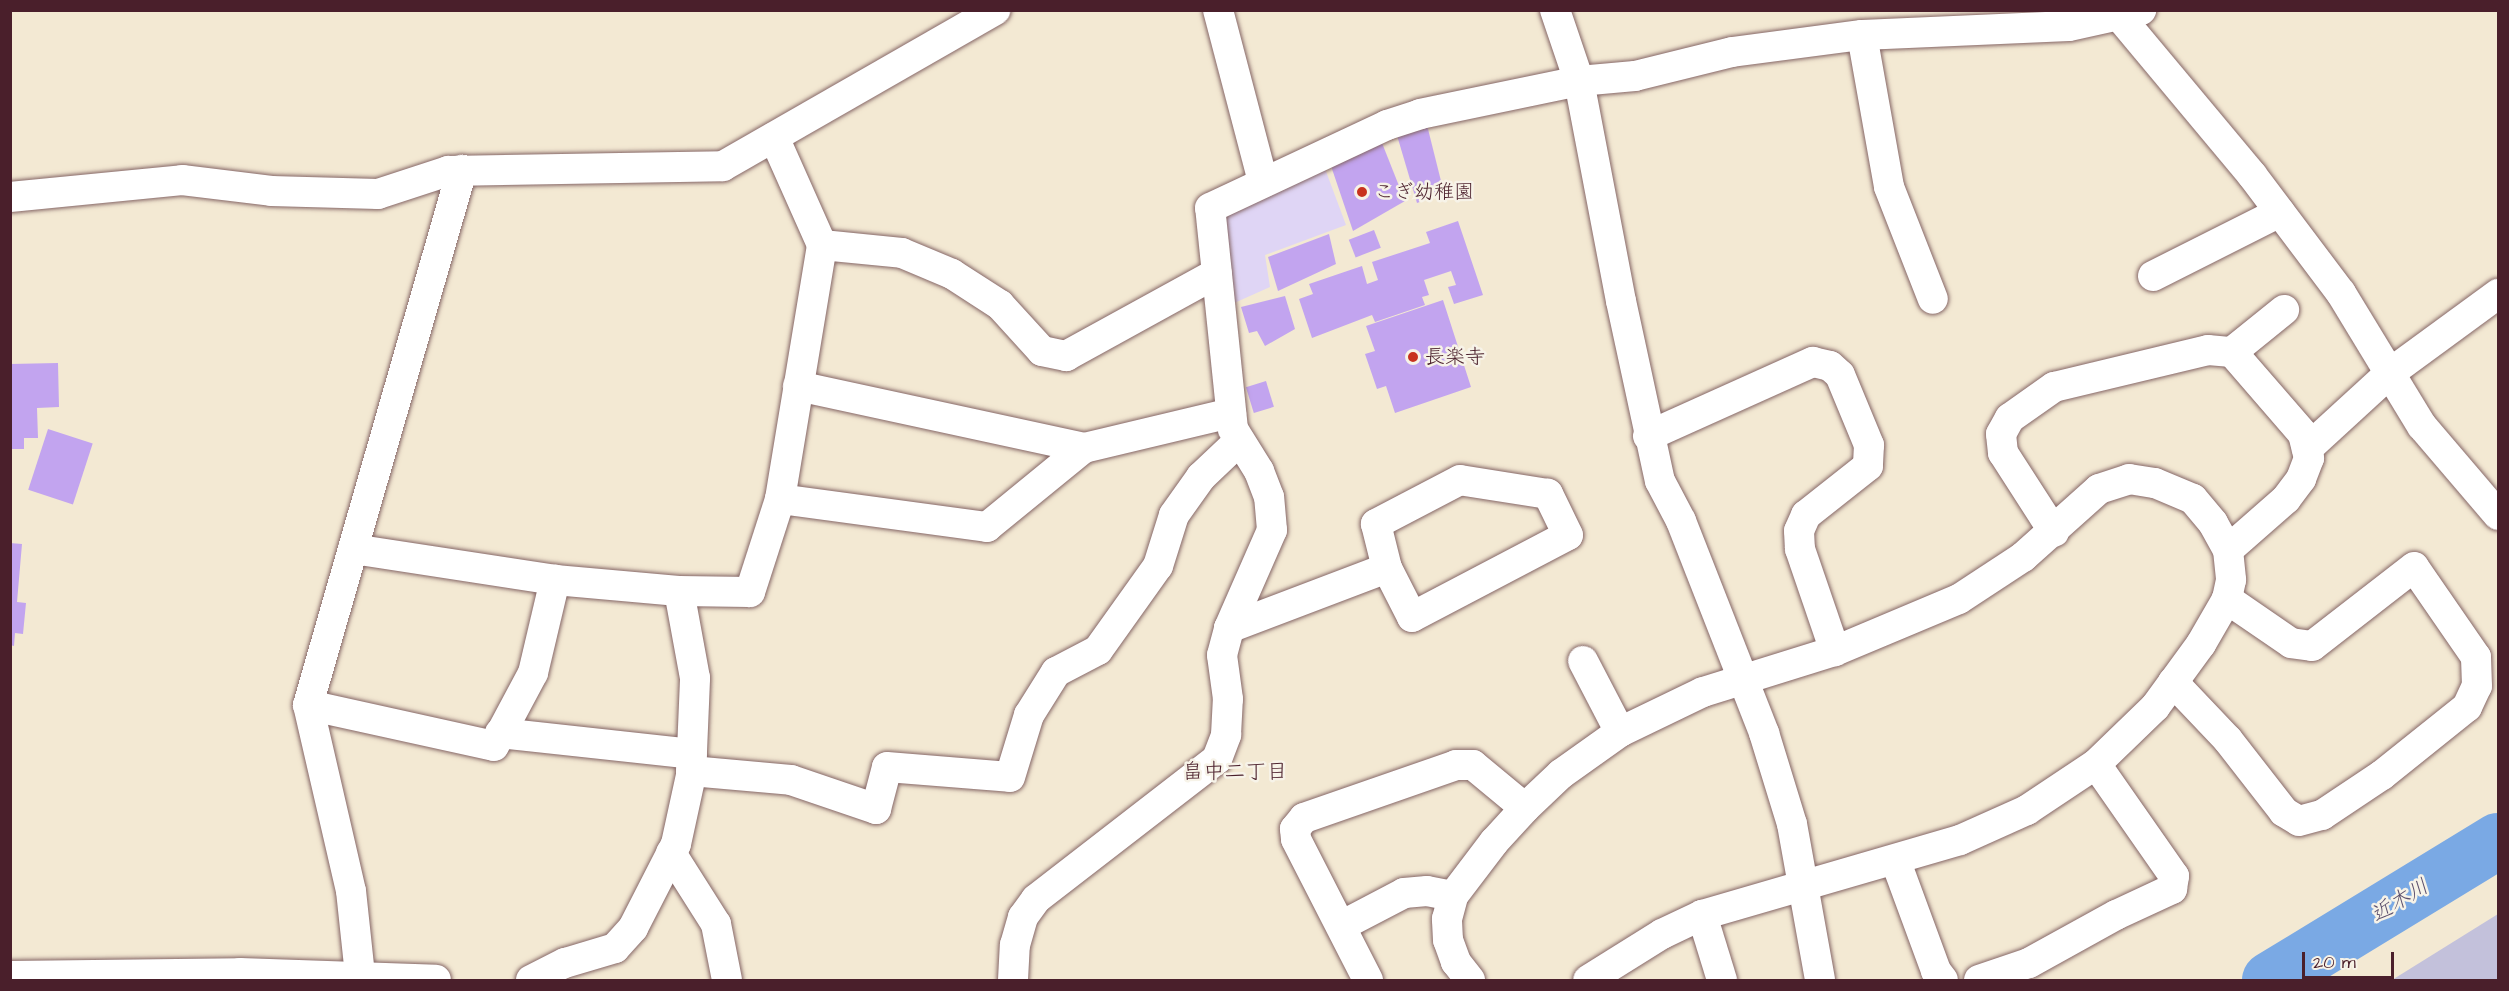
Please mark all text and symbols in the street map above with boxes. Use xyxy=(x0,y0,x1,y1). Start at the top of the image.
place label: こぎ幼稚園 xyxy=(1374,180,1474,204)
marker: こぎ幼稚園 xyxy=(1355,185,1369,199)
place label: 長楽寺 xyxy=(1425,345,1485,369)
marker: 長楽寺 xyxy=(1406,350,1420,364)
district label: 畠中二丁目 xyxy=(1183,759,1287,785)
water label: 近木川 xyxy=(2367,874,2433,928)
scale bar xyxy=(2305,940,2396,978)
text: 20 m xyxy=(2313,950,2356,975)

